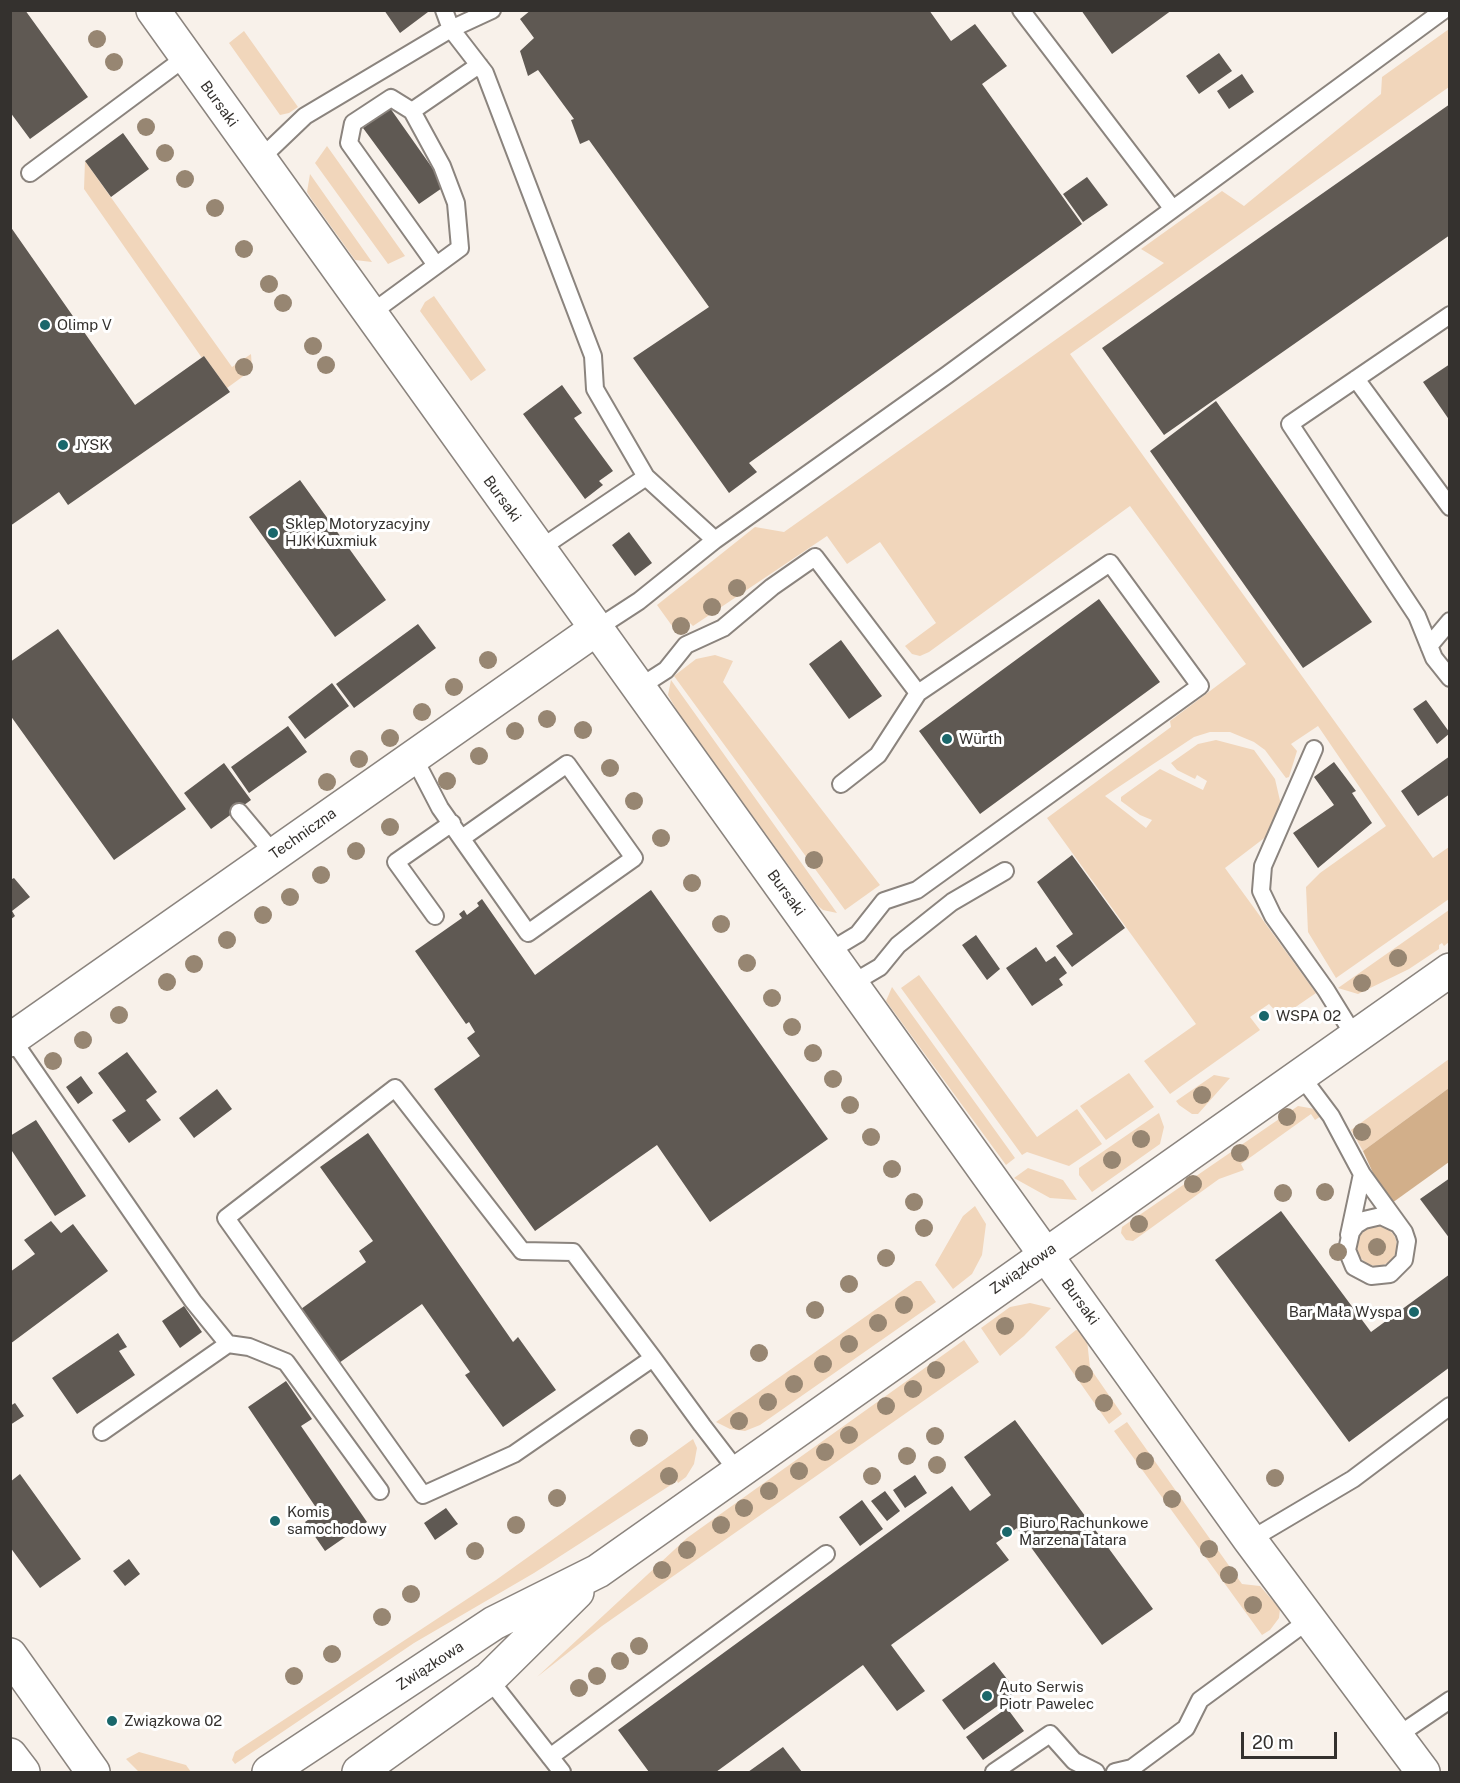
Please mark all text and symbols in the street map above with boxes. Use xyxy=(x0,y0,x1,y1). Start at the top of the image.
street label: Bursaki xyxy=(196,77,242,131)
place label: Olimp V xyxy=(57,316,112,334)
marker: Olimp V xyxy=(38,318,52,332)
place label: JYSK xyxy=(75,436,110,454)
marker: JYSK xyxy=(56,438,70,452)
street label: Bursaki xyxy=(479,472,525,526)
place label: Sklep Motoryzacyjny HJK Kuxmiuk xyxy=(285,515,430,550)
marker: Sklep Motoryzacyjny HJK Kuxmiuk xyxy=(266,526,280,540)
place label: Würth xyxy=(959,730,1002,748)
marker: Würth xyxy=(940,732,954,746)
street label: Techniczna xyxy=(266,804,340,864)
street label: Bursaki xyxy=(763,866,809,920)
place label: WSPA 02 xyxy=(1276,1007,1341,1025)
marker: WSPA 02 xyxy=(1257,1009,1271,1023)
street label: Związkowa xyxy=(987,1240,1059,1298)
street label: Bursaki xyxy=(1057,1275,1103,1329)
place label: Bar Mała Wyspa xyxy=(1289,1303,1402,1321)
marker: Bar Mała Wyspa xyxy=(1407,1305,1421,1319)
place label: Komis samochodowy xyxy=(287,1503,387,1538)
marker: Komis samochodowy xyxy=(268,1514,282,1528)
place label: Biuro Rachunkowe Marzena Tatara xyxy=(1019,1514,1148,1549)
marker: Biuro Rachunkowe Marzena Tatara xyxy=(1000,1525,1014,1539)
street label: Związkowa xyxy=(393,1638,467,1694)
place label: Auto Serwis Piotr Pawelec xyxy=(999,1678,1094,1713)
marker: Auto Serwis Piotr Pawelec xyxy=(980,1689,994,1703)
place label: Związkowa 02 xyxy=(124,1712,222,1730)
marker: Związkowa 02 xyxy=(105,1714,119,1728)
scale bar xyxy=(1244,1720,1340,1758)
text: 20 m xyxy=(1252,1732,1294,1753)

